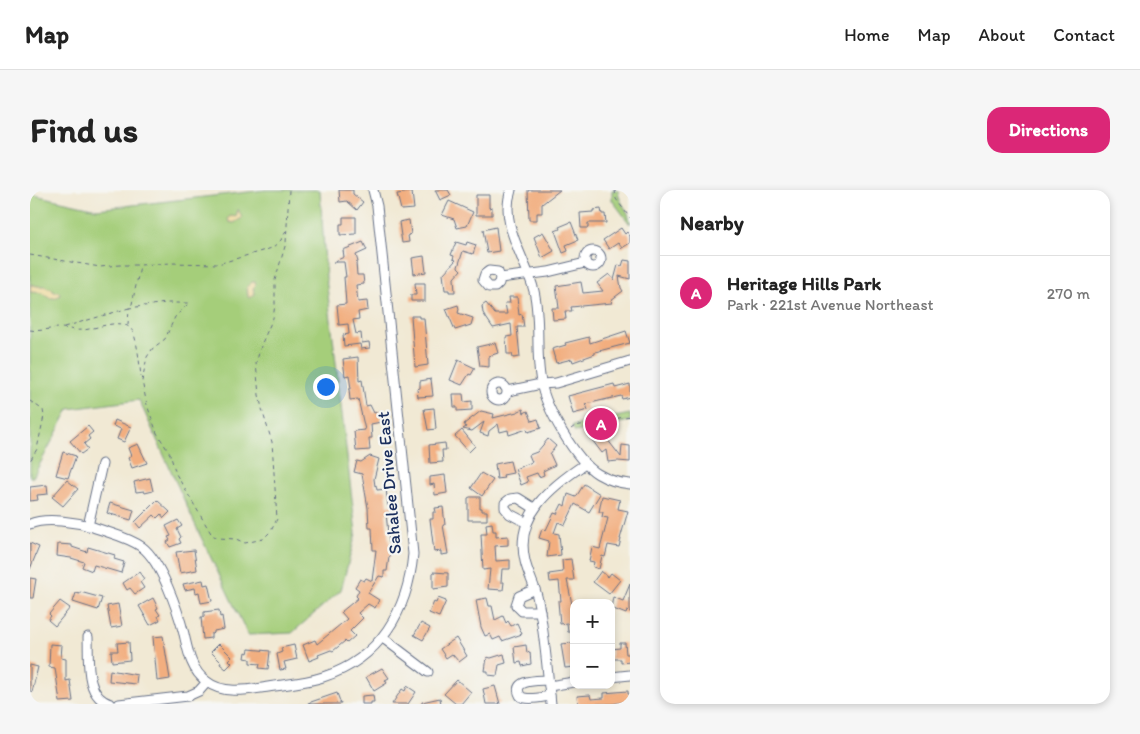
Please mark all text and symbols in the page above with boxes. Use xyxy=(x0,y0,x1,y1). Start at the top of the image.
text: Map xyxy=(25,20,69,49)
text: Home xyxy=(844,24,890,46)
text: Map xyxy=(918,24,951,46)
text: About xyxy=(979,24,1025,46)
text: Contact xyxy=(1053,24,1115,46)
button: Directions xyxy=(987,107,1110,153)
text: Find us xyxy=(30,109,138,151)
text: Nearby xyxy=(680,210,744,235)
text: Heritage Hills Park xyxy=(727,272,881,295)
text: A xyxy=(691,284,701,303)
text: 270 m xyxy=(1047,284,1090,303)
text: Park · 221st Avenue Northeast xyxy=(727,295,934,314)
your location xyxy=(313,374,339,400)
pin: A xyxy=(585,405,617,443)
street label: Sahalee Drive East xyxy=(372,410,406,555)
map controls xyxy=(570,599,615,689)
button: + xyxy=(570,599,615,644)
button: − xyxy=(570,644,615,689)

